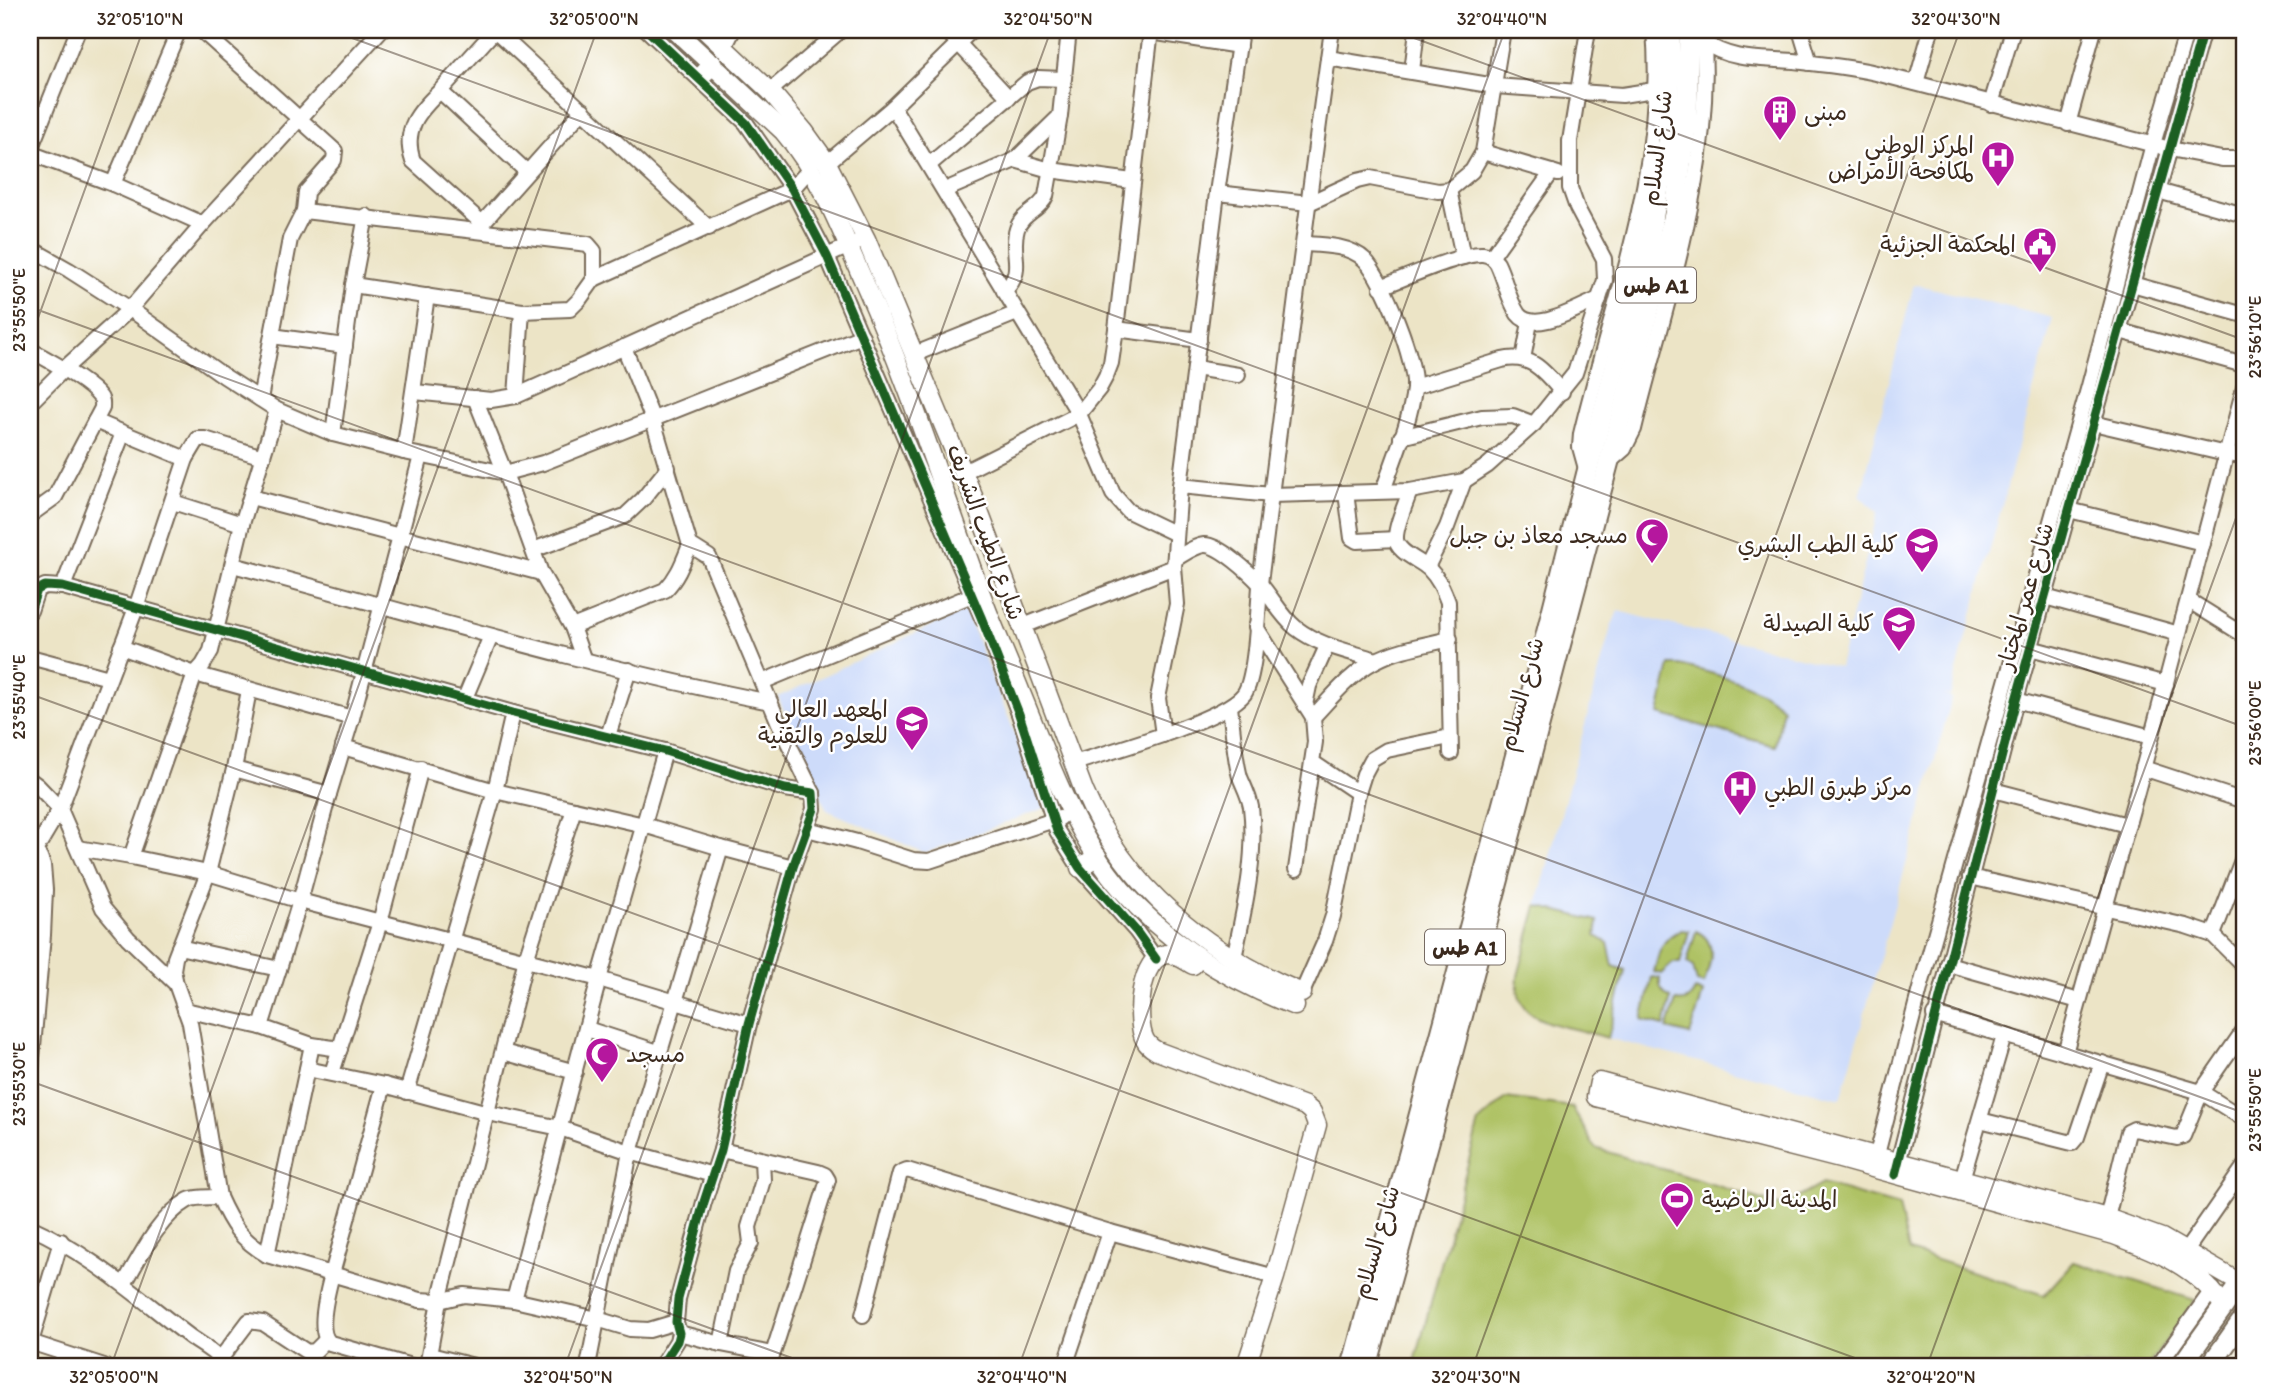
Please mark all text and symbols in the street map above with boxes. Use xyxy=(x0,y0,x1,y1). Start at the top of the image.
text: 32°05'10"N xyxy=(97,8,183,30)
text: 32°05'00"N xyxy=(549,8,639,30)
text: 32°04'50"N xyxy=(1003,8,1093,30)
text: 32°04'40"N xyxy=(1457,8,1547,30)
text: 32°04'30"N xyxy=(1911,8,2001,30)
street label: شارع السلام xyxy=(1636,88,1682,208)
building icon: مبنى xyxy=(1761,93,1799,142)
place label: مبنى xyxy=(1804,98,1847,127)
place label: المركز الوطني لمكافحة الأمراض xyxy=(1828,131,1974,185)
hospital icon: المركز الوطني لمكافحة الأمراض xyxy=(1979,139,2017,188)
public building icon: المحكمة الجزئية xyxy=(2021,225,2059,274)
place label: المحكمة الجزئية xyxy=(1880,230,2016,258)
text: 23°55'50"E xyxy=(8,268,30,352)
road number: طس A1 xyxy=(1616,268,1696,302)
text: 23°56'10"E xyxy=(2244,296,2266,378)
street label: شارع الطيب الشريف xyxy=(939,440,1031,625)
mosque icon: مسجد معاذ بن جبل xyxy=(1633,516,1671,565)
street label: شارع عمر المختار xyxy=(1990,519,2061,675)
place label: مسجد معاذ بن جبل xyxy=(1449,521,1628,549)
school or university icon: كلية الطب البشري xyxy=(1903,525,1941,574)
place label: كلية الطب البشري xyxy=(1737,530,1898,561)
school or university icon: كلية الصيدلة xyxy=(1880,604,1918,653)
place label: كلية الصيدلة xyxy=(1763,609,1874,637)
street label: شارع السلام xyxy=(1492,634,1553,755)
text: 23°55'40"E xyxy=(8,654,30,740)
text: 23°56'00"E xyxy=(2244,680,2266,766)
place label: المعهد العالي للعلوم والتقنية xyxy=(758,695,888,752)
school or university icon: المعهد العالي للعلوم والتقنية xyxy=(893,703,931,752)
hospital icon: مركز طبرق الطبي xyxy=(1721,768,1759,817)
place label: مركز طبرق الطبي xyxy=(1764,773,1912,808)
road number: طس A1 xyxy=(1425,930,1505,964)
mosque icon: مسجد xyxy=(583,1035,621,1084)
place label: مسجد xyxy=(626,1040,685,1068)
text: 23°55'30"E xyxy=(8,1042,30,1126)
text: 23°55'50"E xyxy=(2244,1068,2266,1152)
sports icon: المدينة الرياضية xyxy=(1658,1180,1696,1229)
street label: شارع السلام xyxy=(1346,1182,1409,1303)
place label: المدينة الرياضية xyxy=(1702,1185,1838,1213)
text: 32°05'00"N xyxy=(69,1366,159,1388)
text: 32°04'50"N xyxy=(523,1366,613,1388)
text: 32°04'40"N xyxy=(977,1366,1067,1388)
text: 32°04'30"N xyxy=(1431,1366,1521,1388)
text: 32°04'20"N xyxy=(1886,1366,1976,1388)

